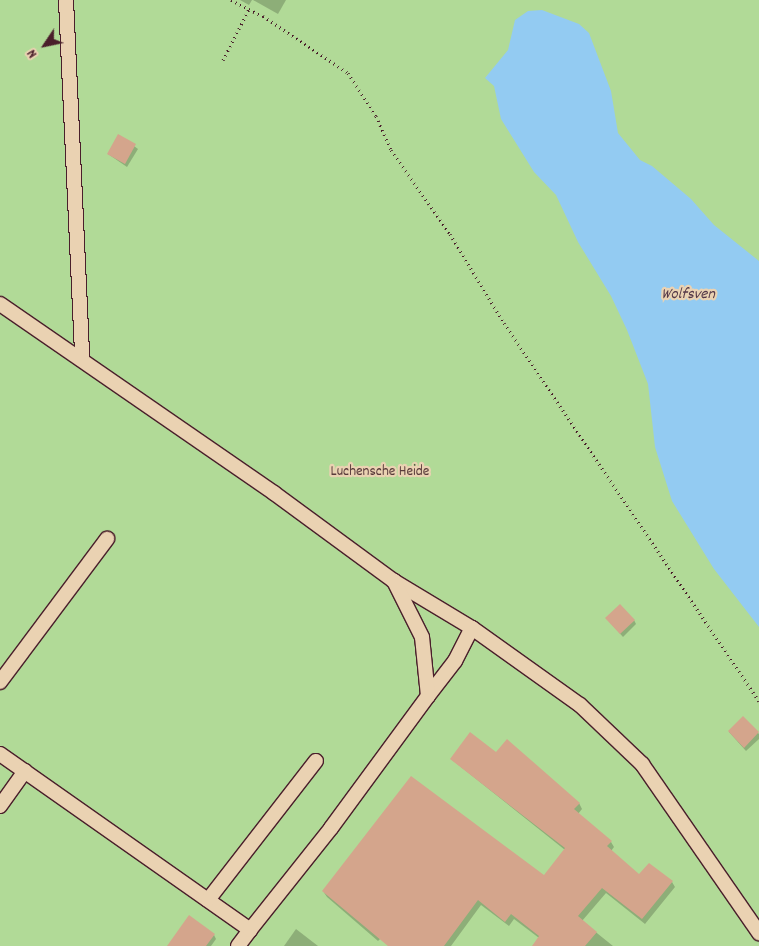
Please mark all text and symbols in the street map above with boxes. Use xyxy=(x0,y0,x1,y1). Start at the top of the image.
north arrow xyxy=(20,20,70,70)
text: N xyxy=(22,45,43,62)
water label: Wolfsven xyxy=(661,285,715,305)
park label: Luchensche Heide xyxy=(331,464,429,482)

